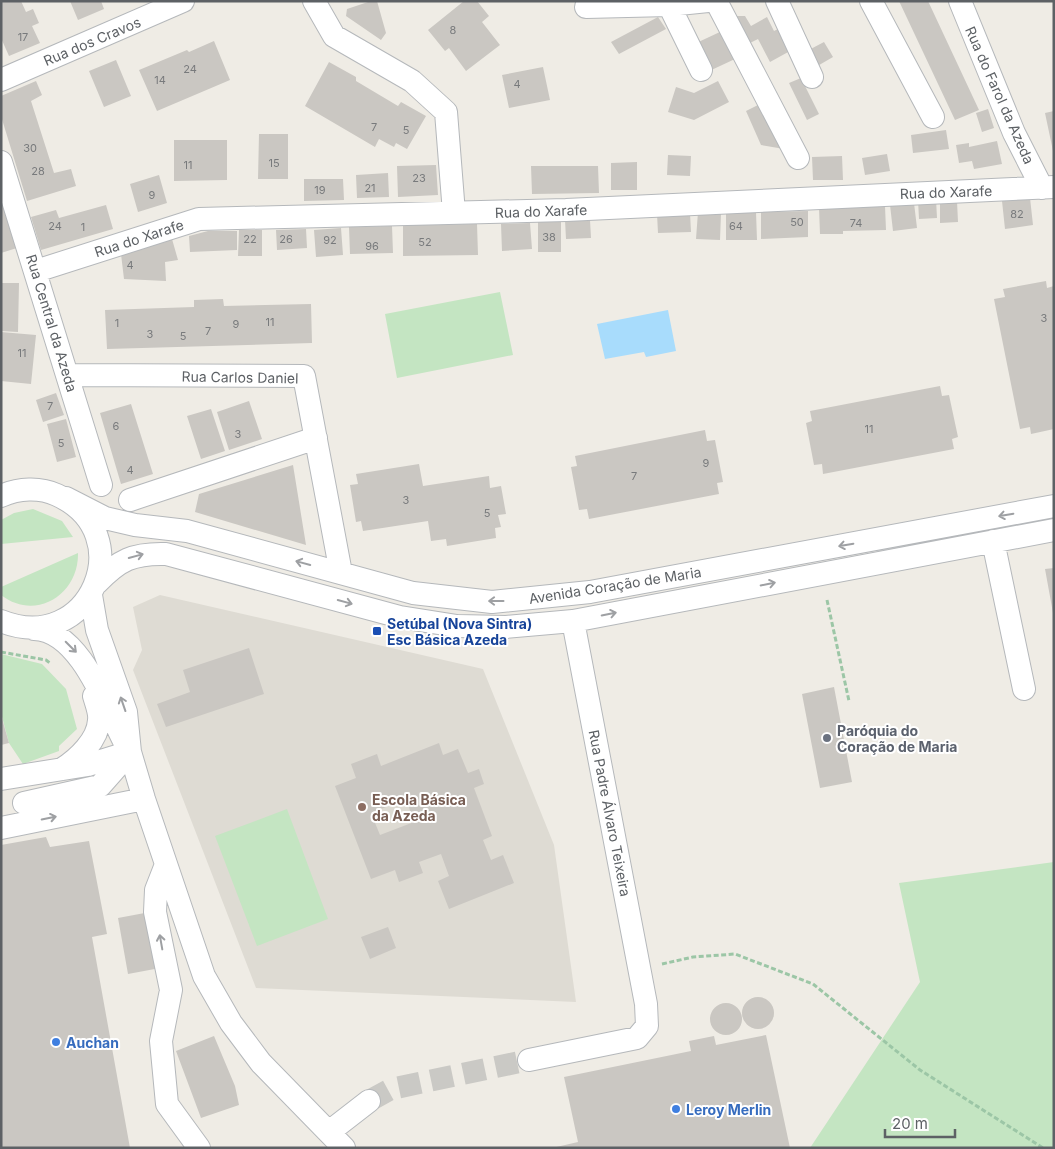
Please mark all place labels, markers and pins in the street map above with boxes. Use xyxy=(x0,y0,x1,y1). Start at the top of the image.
place label: Setúbal (Nova Sintra) Esc Básica Azeda xyxy=(387,615,532,648)
marker: Setúbal (Nova Sintra) Esc Básica Azeda xyxy=(371,625,383,637)
place label: Paróquia do Coração de Maria xyxy=(837,722,957,755)
marker: Paróquia do Coração de Maria xyxy=(821,732,833,744)
place label: Escola Básica da Azeda xyxy=(372,791,466,824)
marker: Escola Básica da Azeda xyxy=(356,801,368,813)
place label: Auchan xyxy=(66,1034,119,1051)
marker: Auchan xyxy=(50,1036,62,1048)
place label: Leroy Merlin xyxy=(686,1101,771,1118)
marker: Leroy Merlin xyxy=(670,1103,682,1115)

